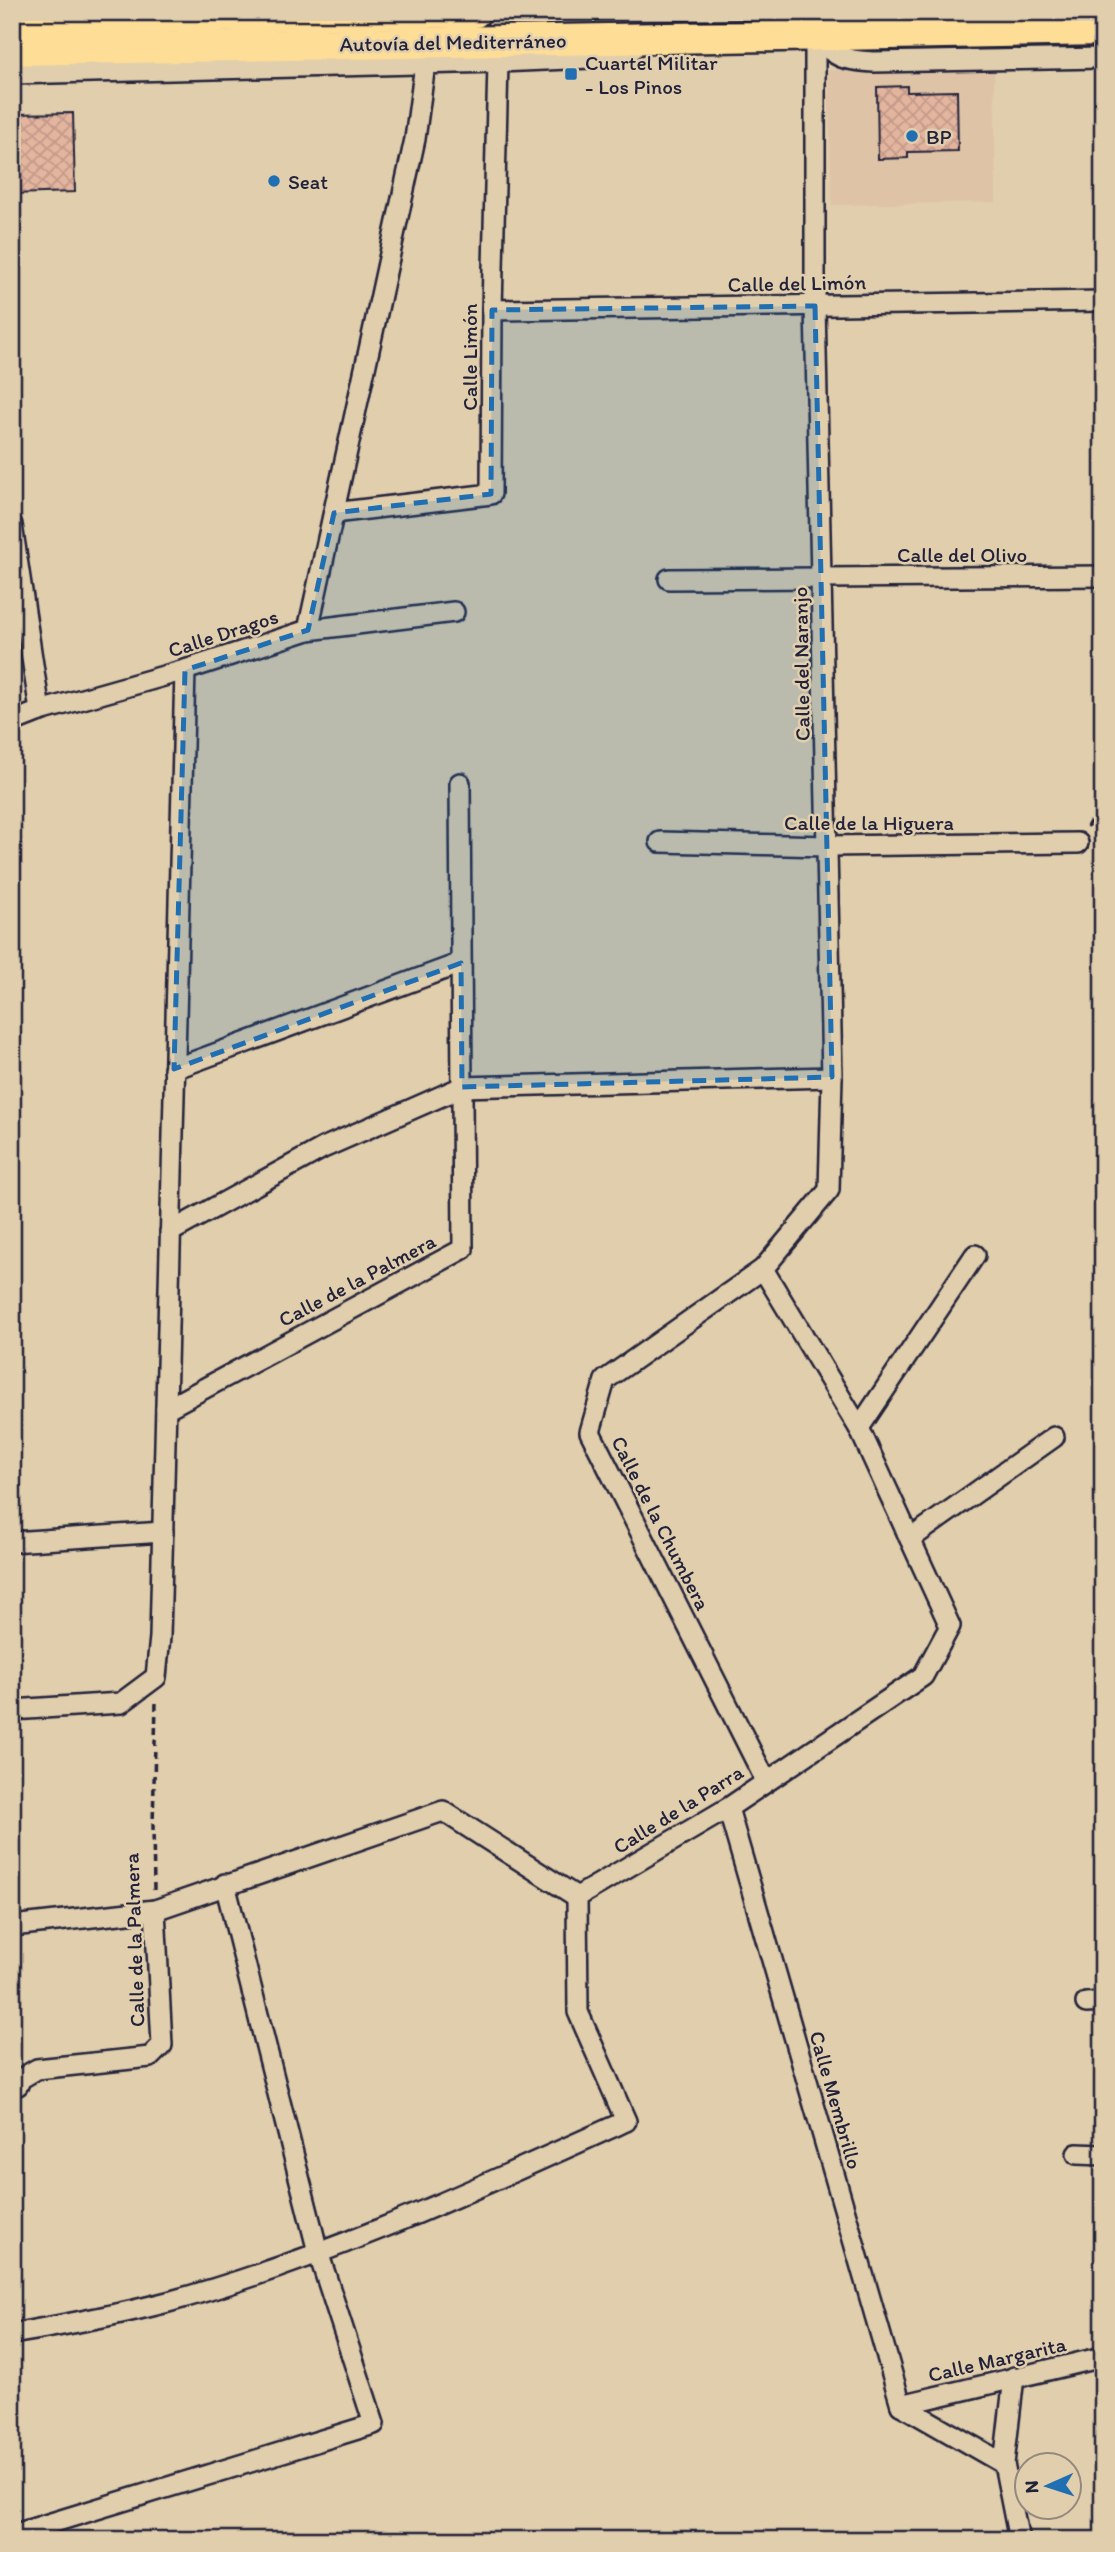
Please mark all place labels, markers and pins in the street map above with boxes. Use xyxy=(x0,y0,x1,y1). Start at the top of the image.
place label: Cuartel Militar - Los Pinos xyxy=(585,50,718,99)
marker: Cuartel Militar - Los Pinos xyxy=(563,66,579,82)
place label: BP xyxy=(926,124,952,149)
marker: BP xyxy=(904,128,920,144)
place label: Seat xyxy=(288,169,328,194)
marker: Seat xyxy=(266,173,282,189)

